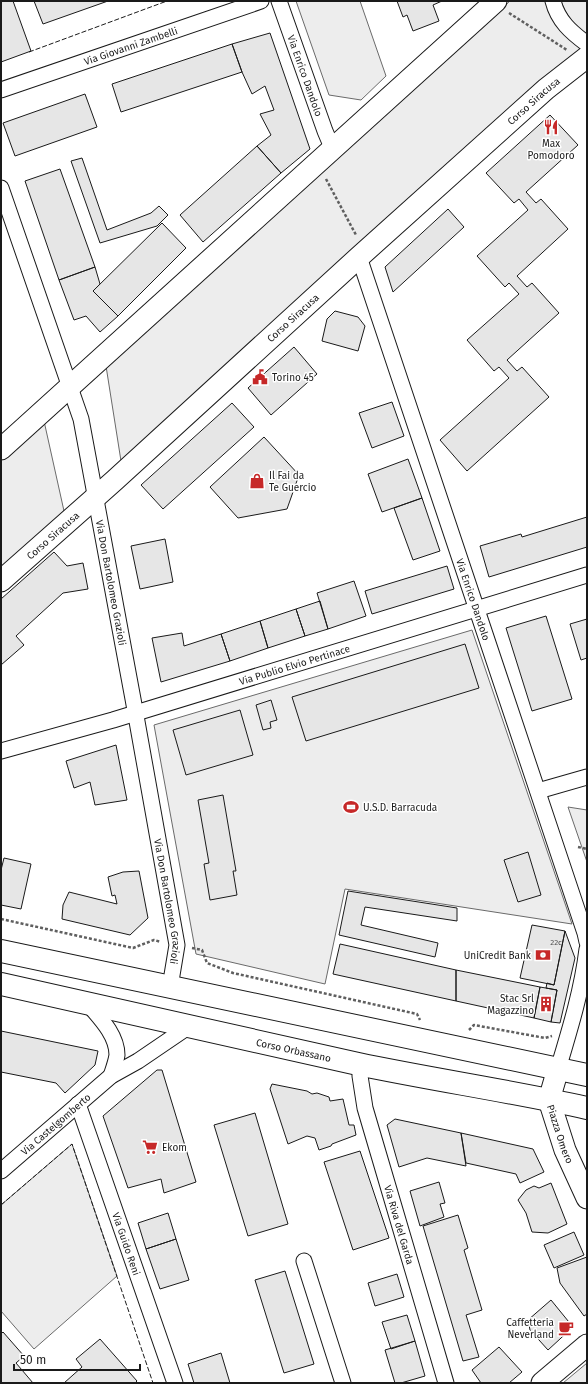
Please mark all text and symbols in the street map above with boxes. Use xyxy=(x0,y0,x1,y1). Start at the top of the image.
street label: Via Giovanni Zambelli xyxy=(83,25,179,68)
street label: Via Enrico Dandolo xyxy=(284,33,324,118)
street label: Corso Siracusa xyxy=(505,75,563,128)
restaurant icon: Max Pomodoro xyxy=(542,118,560,136)
place label: Max Pomodoro xyxy=(528,138,575,162)
street label: Corso Siracusa xyxy=(265,292,322,345)
public building icon: Torino 45 xyxy=(251,368,269,386)
place label: Torino 45 xyxy=(272,372,314,384)
place label: Il Fai da Te Guercio xyxy=(269,470,316,494)
shop icon: Il Fai da Te Guercio xyxy=(248,472,266,490)
street label: Corso Siracusa xyxy=(25,510,82,562)
street label: Via Don Bartolomeo Grazioli xyxy=(93,519,128,647)
street label: Via Enrico Dandolo xyxy=(453,557,492,642)
street label: Via Publio Elvio Pertinace xyxy=(238,643,352,688)
sports icon: U.S.D. Barracuda xyxy=(342,798,360,816)
place label: U.S.D. Barracuda xyxy=(363,802,437,814)
street label: Via Don Bartolomeo Grazioli xyxy=(151,838,182,965)
house number: 22c xyxy=(550,938,562,947)
bank icon: UniCredit Bank xyxy=(534,946,552,964)
place label: UniCredit Bank xyxy=(464,950,532,962)
place label: Stac Srl Magazzino xyxy=(487,993,534,1017)
building icon: Stac Srl Magazzino xyxy=(537,995,555,1013)
street label: Corso Orbassano xyxy=(255,1037,332,1065)
street label: Via Castelgomberto xyxy=(19,1091,93,1158)
street label: Piazza Omero xyxy=(544,1103,575,1166)
supermarket icon: Ekom xyxy=(141,1138,159,1156)
place label: Ekom xyxy=(162,1142,187,1154)
street label: Via Riva del Garda xyxy=(381,1184,416,1266)
street label: Via Guido Reni xyxy=(109,1211,142,1277)
place label: Caffetteria Neverland xyxy=(506,1317,554,1341)
cafe icon: Caffetteria Neverland xyxy=(557,1319,575,1337)
scale bar xyxy=(14,1346,140,1372)
text: 50 m xyxy=(20,1353,46,1367)

